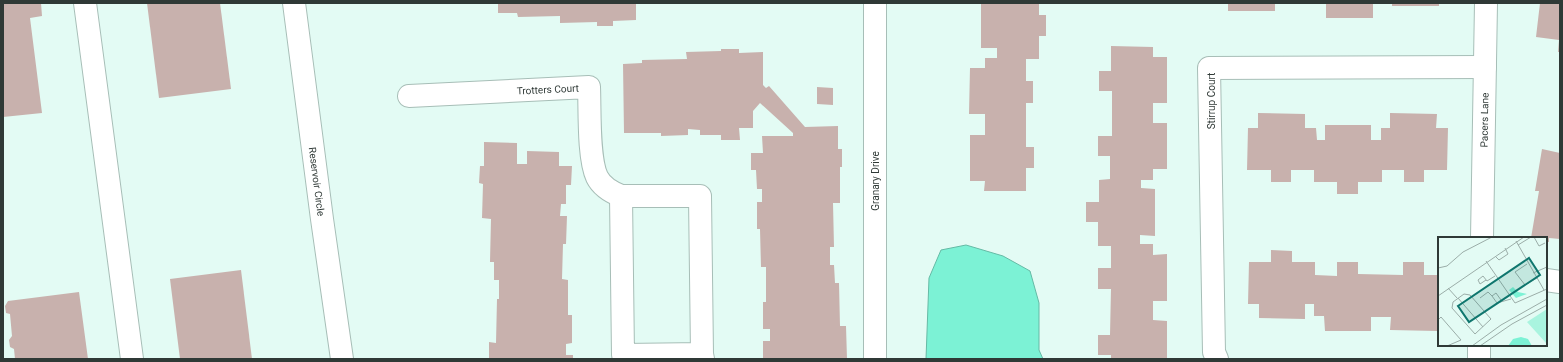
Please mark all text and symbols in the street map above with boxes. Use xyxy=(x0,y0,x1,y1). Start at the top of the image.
street label: Stirrup Court xyxy=(1206,73,1217,129)
street label: Trotters Court xyxy=(516,82,579,96)
street label: Pacers Lane xyxy=(1478,92,1490,148)
street label: Reservoir Circle xyxy=(307,146,327,217)
street label: Granary Drive xyxy=(870,151,881,211)
inset map xyxy=(1438,237,1547,346)

